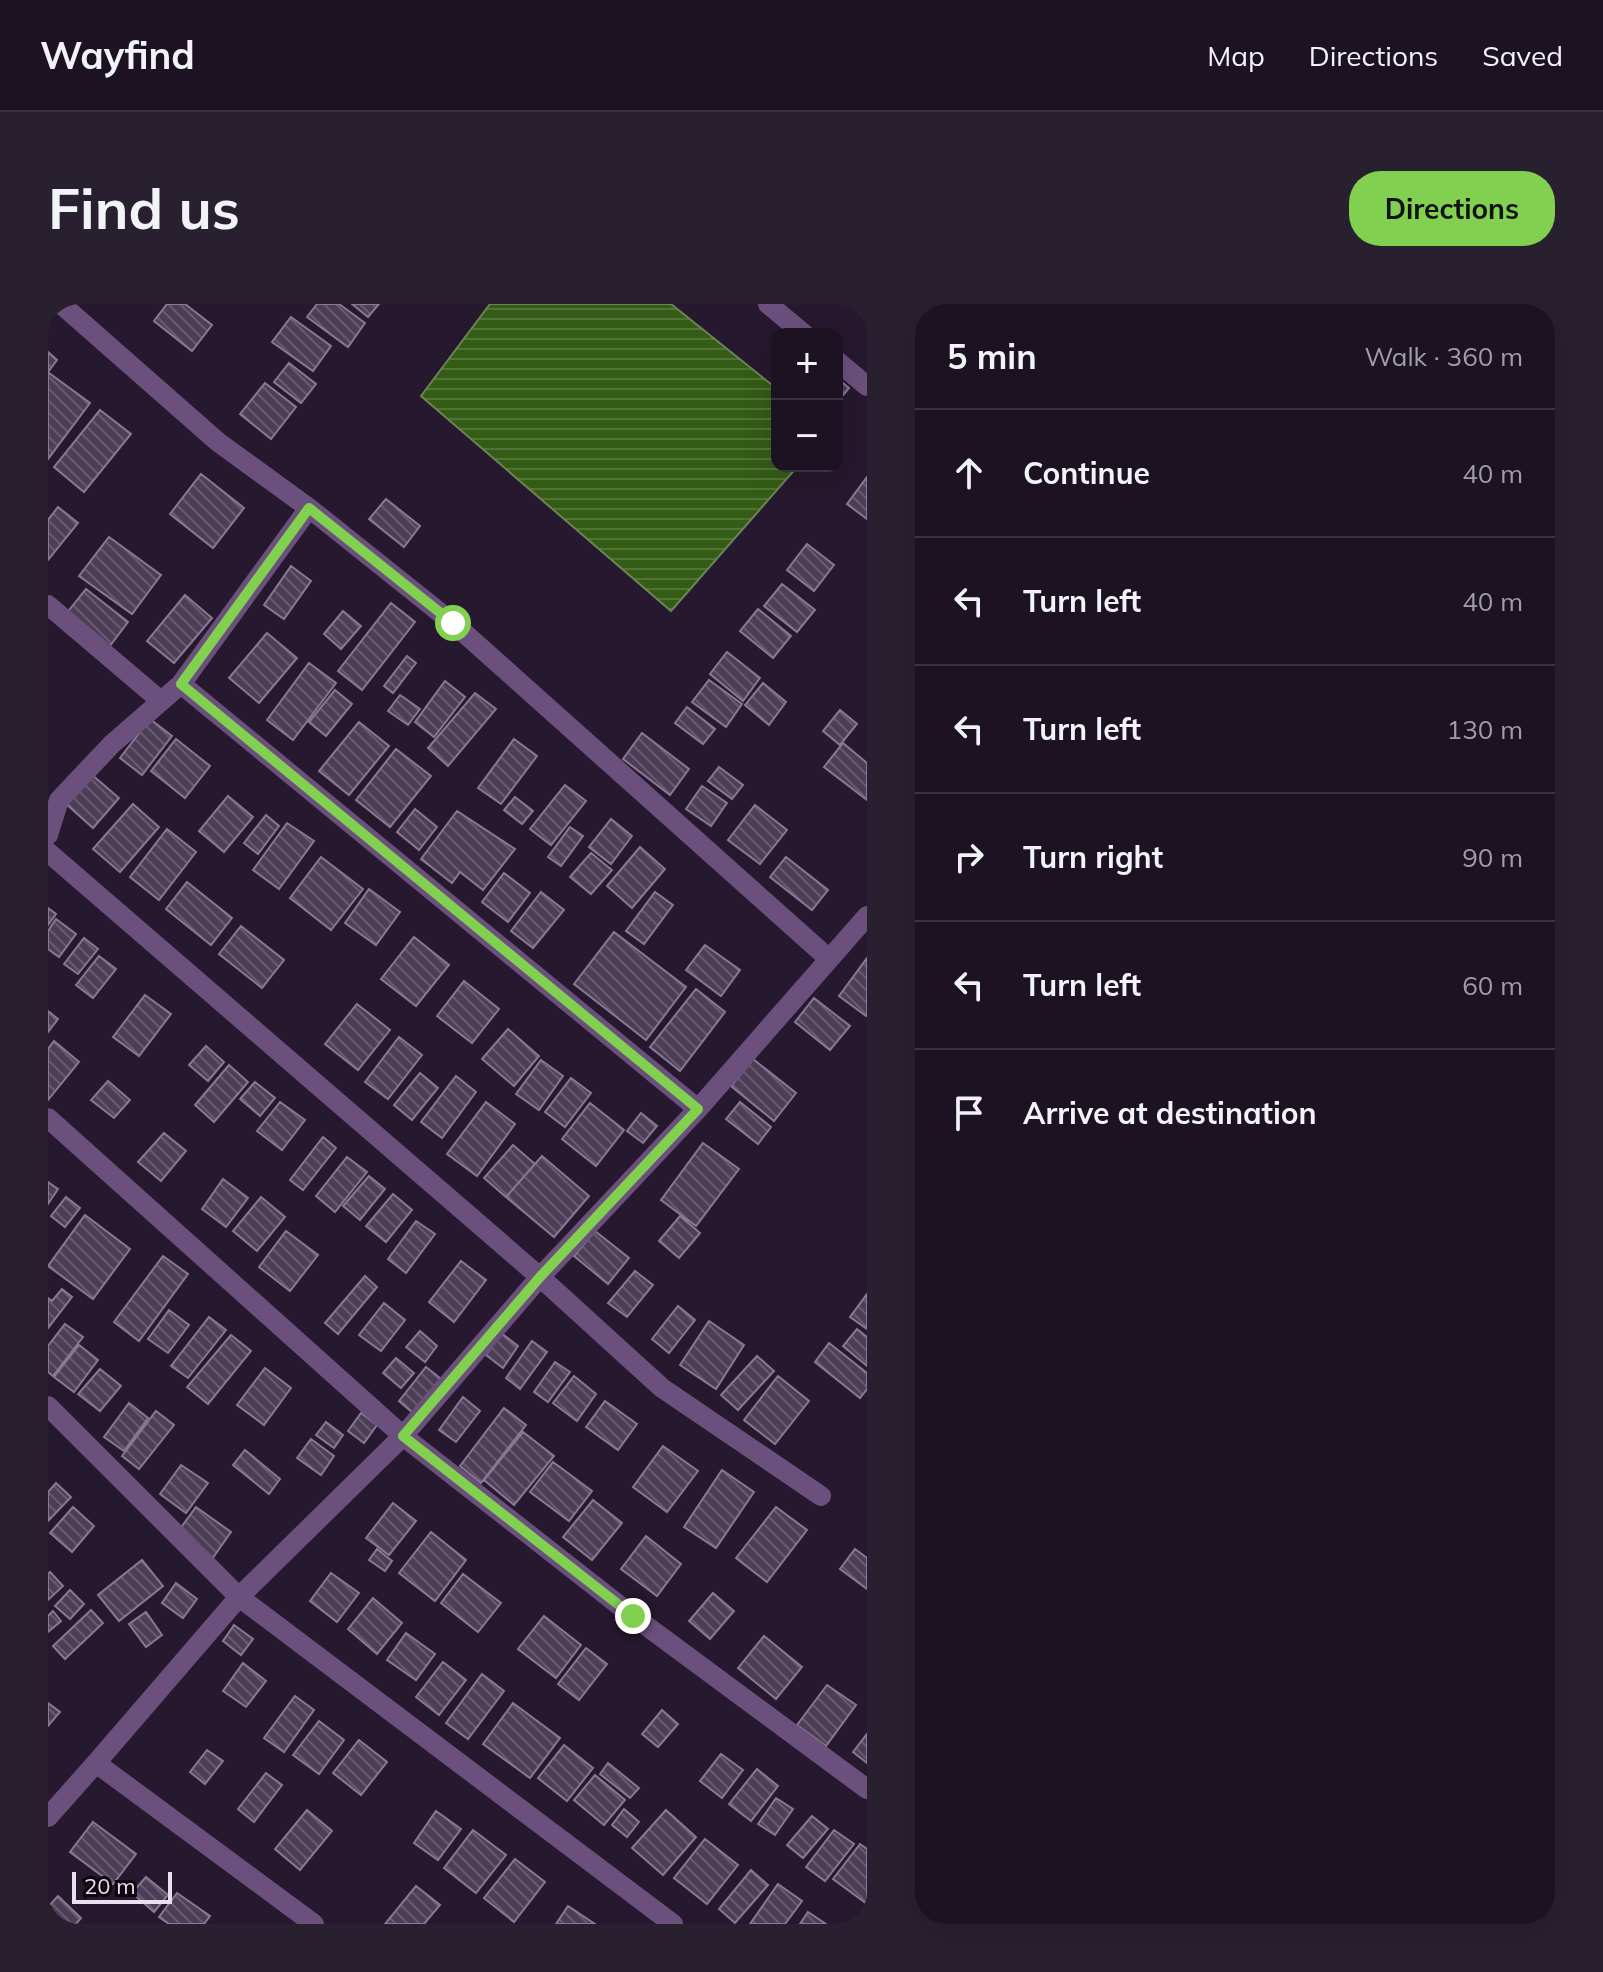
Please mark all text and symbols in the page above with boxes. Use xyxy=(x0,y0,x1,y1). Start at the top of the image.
text: Wayfind xyxy=(40,31,195,79)
text: Map xyxy=(1207,38,1265,73)
text: Directions xyxy=(1309,38,1438,73)
text: Saved xyxy=(1482,38,1563,73)
button: Directions xyxy=(1349,171,1555,246)
text: Find us xyxy=(48,173,240,243)
map controls xyxy=(771,328,843,472)
button: + xyxy=(771,328,843,400)
text: 5 min xyxy=(947,335,1037,378)
text: Walk · 360 m xyxy=(1364,340,1523,373)
button: − xyxy=(771,400,843,472)
icon: ahead xyxy=(947,451,991,495)
text: Continue xyxy=(1023,454,1150,492)
text: 40 m xyxy=(1462,457,1523,490)
icon: left xyxy=(947,579,991,623)
text: Turn left xyxy=(1023,582,1141,620)
text: 40 m xyxy=(1462,585,1523,618)
route start xyxy=(435,605,471,641)
icon: left xyxy=(947,707,991,751)
text: Turn left xyxy=(1023,710,1141,748)
text: 130 m xyxy=(1447,713,1523,746)
icon: right xyxy=(947,835,991,879)
text: Turn right xyxy=(1023,838,1163,876)
text: 90 m xyxy=(1462,841,1523,874)
icon: left xyxy=(947,963,991,1007)
text: Turn left xyxy=(1023,966,1141,1004)
text: 60 m xyxy=(1462,969,1523,1002)
icon: arrive xyxy=(947,1091,991,1135)
text: Arrive at destination xyxy=(1023,1094,1317,1132)
route end xyxy=(615,1598,651,1634)
scale bar xyxy=(72,1868,172,1904)
text: 20 m xyxy=(84,1872,135,1900)

